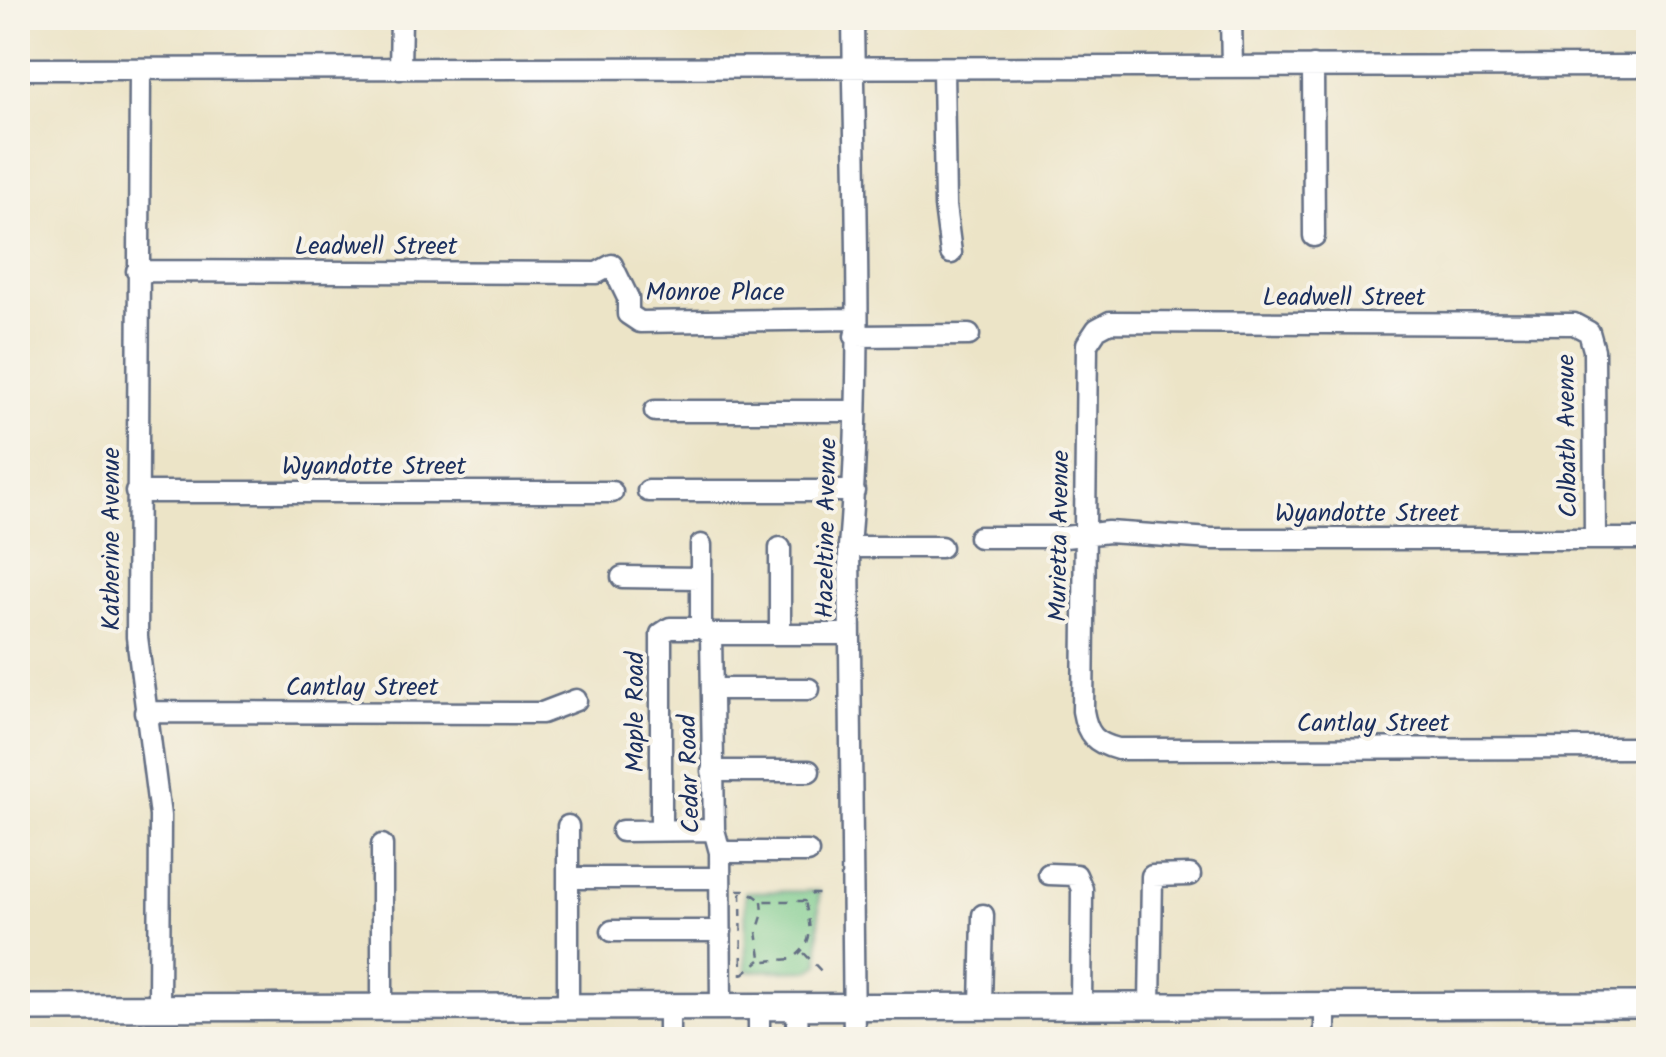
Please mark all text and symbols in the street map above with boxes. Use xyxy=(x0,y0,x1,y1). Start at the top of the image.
street label: Leadwell Street xyxy=(295,227,458,267)
street label: Monroe Place xyxy=(645,273,785,313)
street label: Leadwell Street xyxy=(1263,278,1426,318)
street label: Colbath Avenue xyxy=(1547,354,1589,518)
street label: Hazeltine Avenue xyxy=(805,437,849,619)
street label: Katherine Avenue xyxy=(92,447,132,631)
street label: Wyandotte Street xyxy=(282,447,466,487)
street label: Murietta Avenue xyxy=(1039,450,1081,622)
street label: Wyandotte Street xyxy=(1275,494,1459,534)
street label: Maple Road xyxy=(616,650,656,772)
street label: Cantlay Street xyxy=(286,668,439,708)
street label: Cantlay Street xyxy=(1297,704,1450,744)
street label: Cedar Road xyxy=(668,712,712,834)

